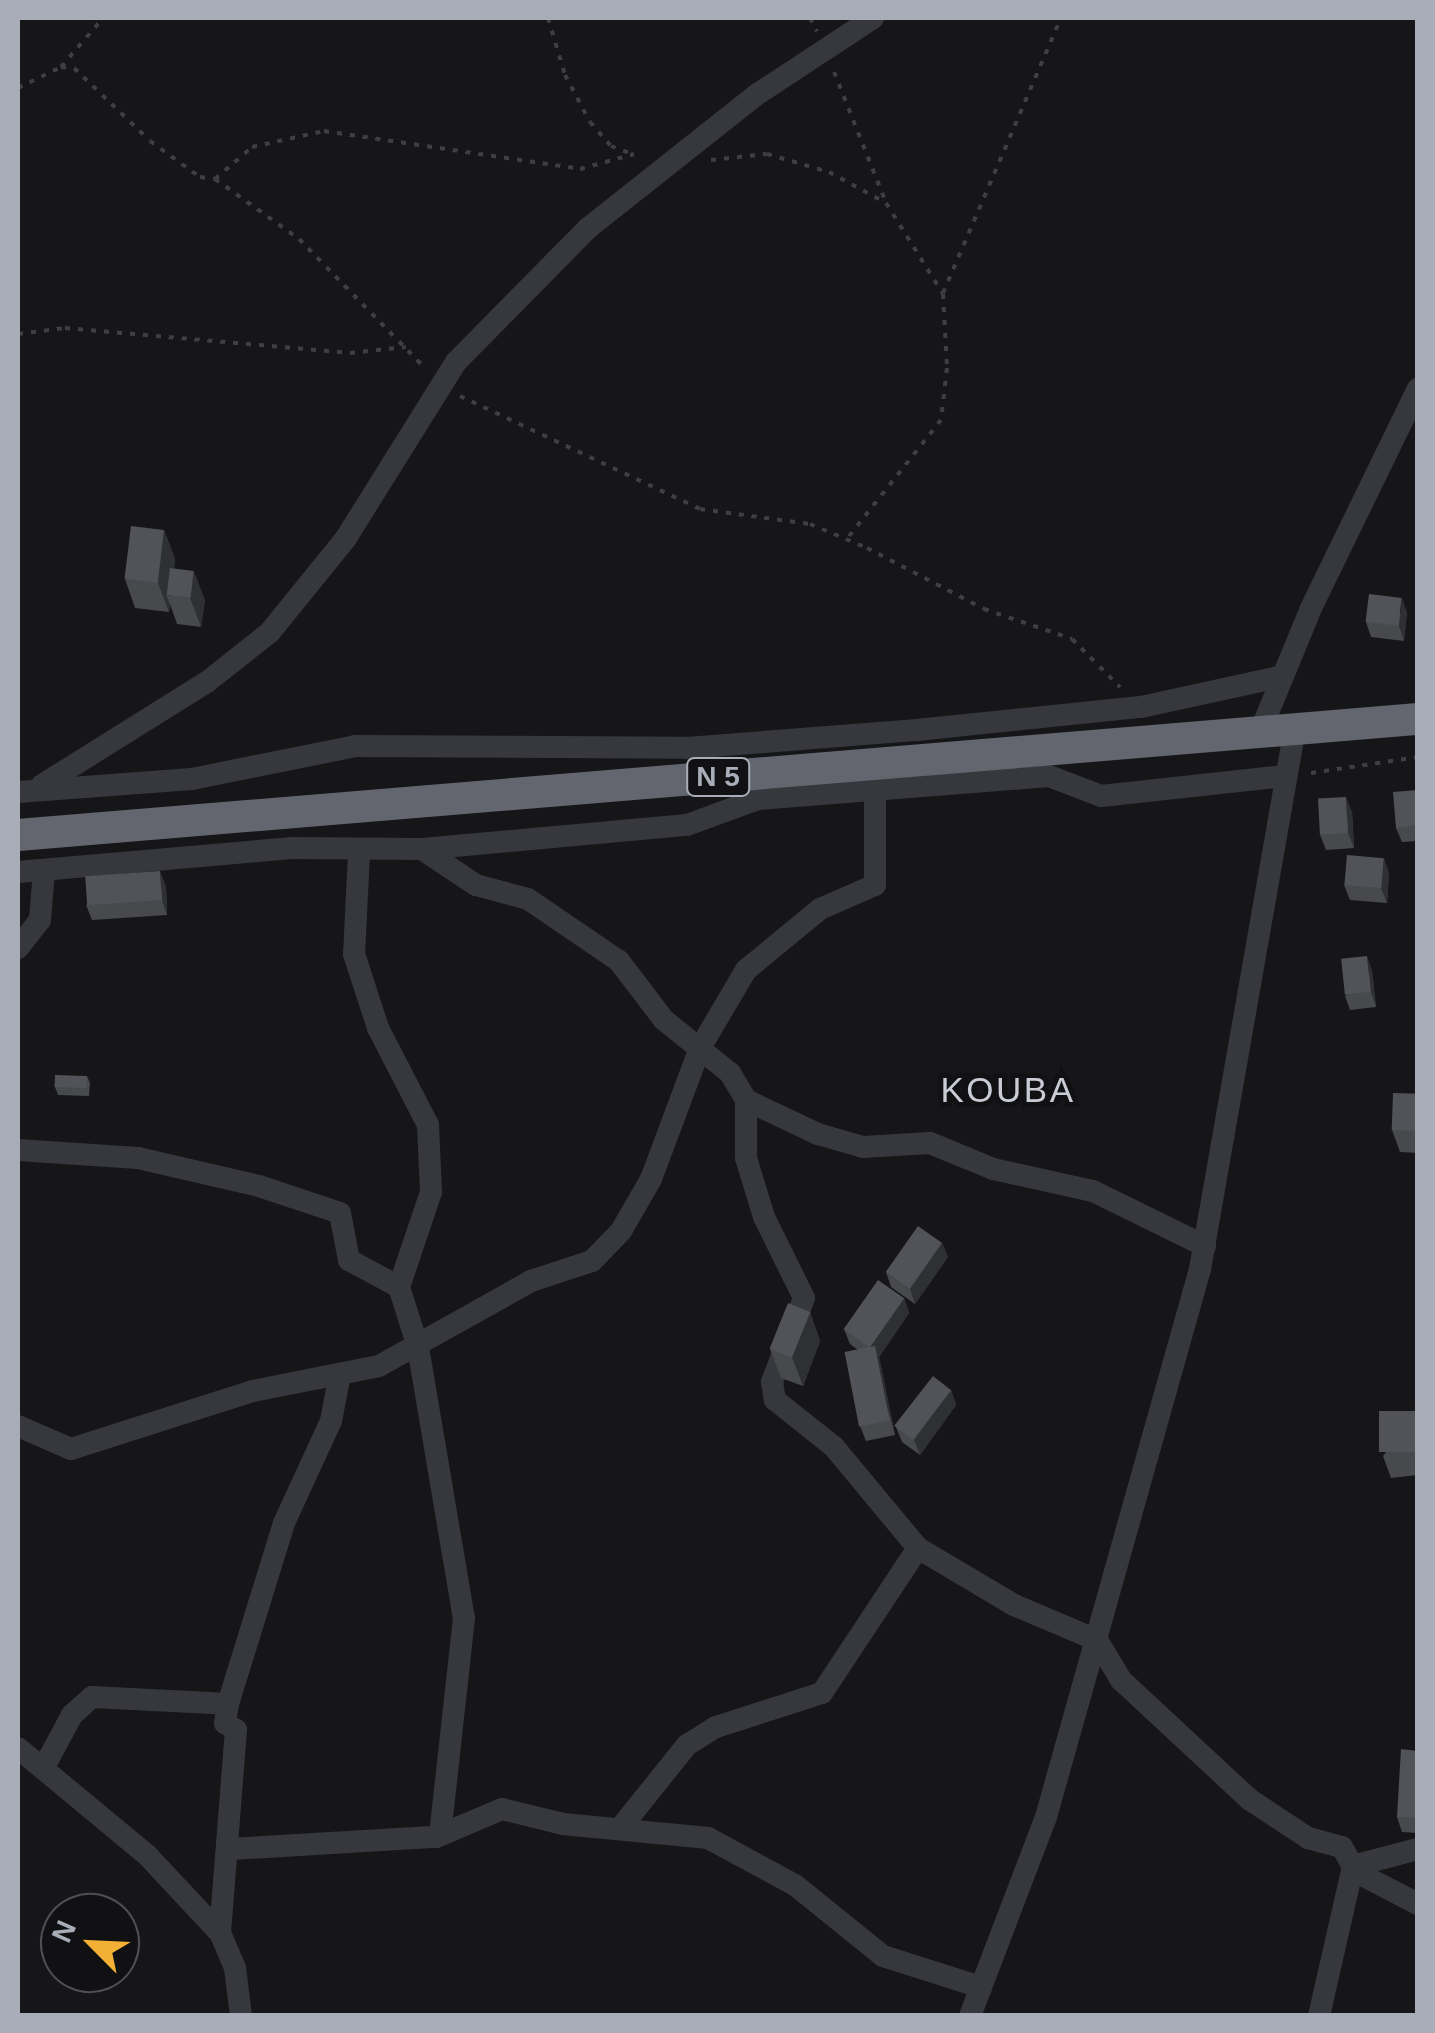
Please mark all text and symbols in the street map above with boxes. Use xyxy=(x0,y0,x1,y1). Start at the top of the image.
road number: N 5 xyxy=(686,754,750,800)
district label: KOUBA xyxy=(940,1069,1076,1111)
north arrow xyxy=(40,1893,140,1993)
text: N xyxy=(46,1916,82,1947)

